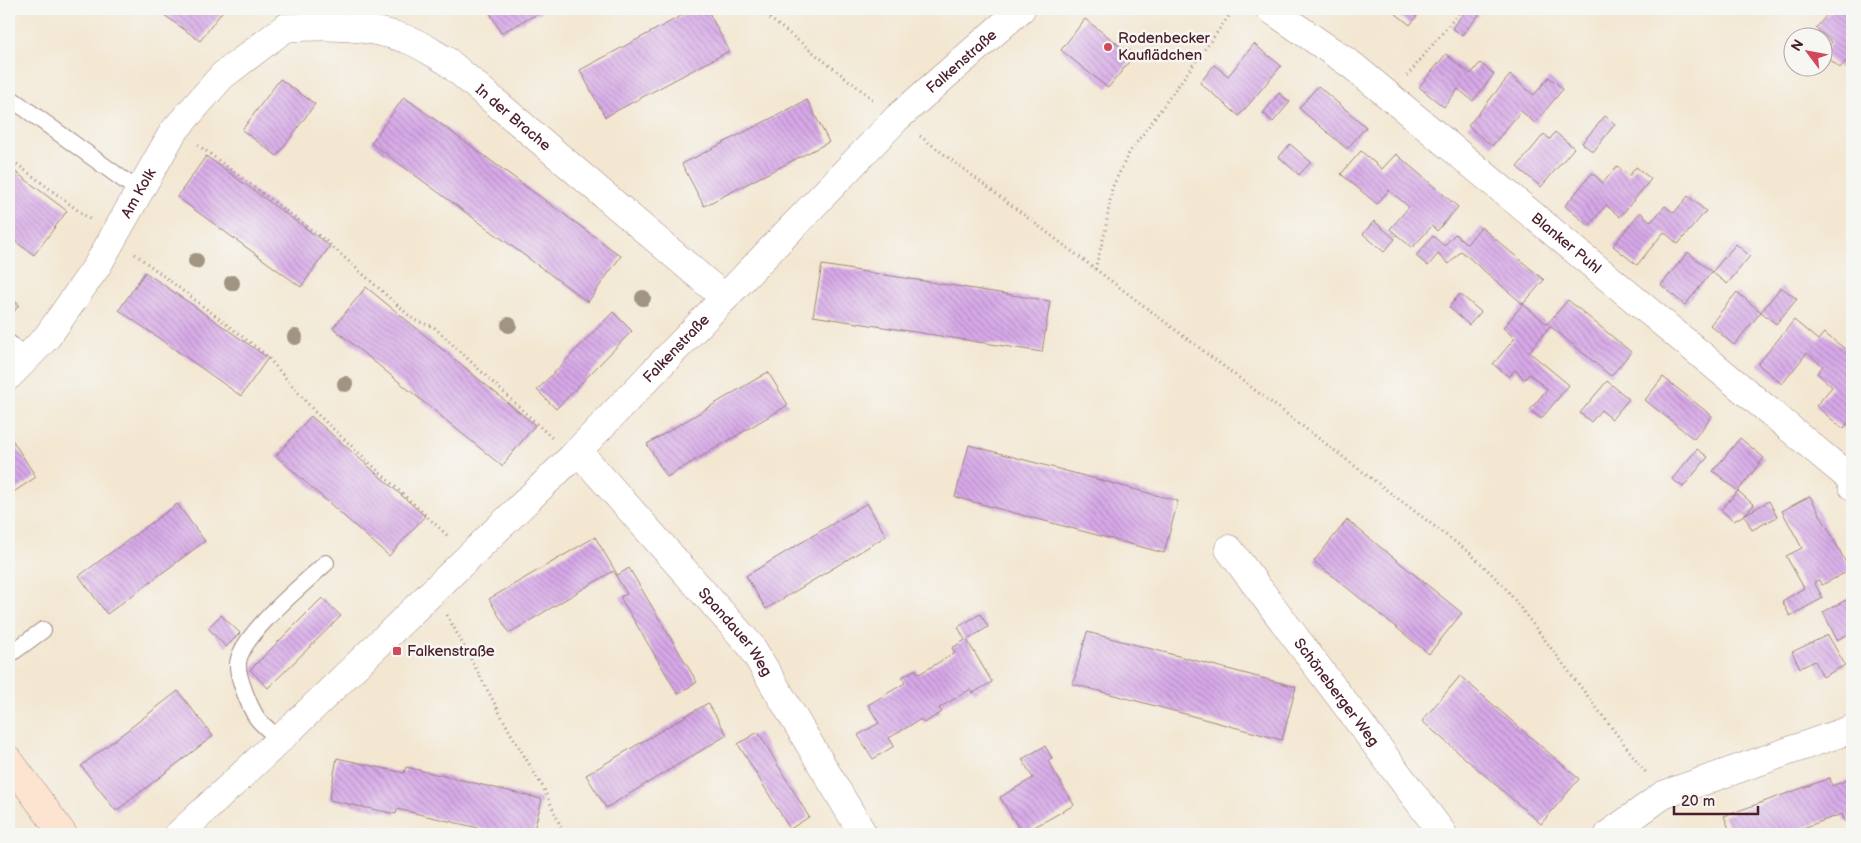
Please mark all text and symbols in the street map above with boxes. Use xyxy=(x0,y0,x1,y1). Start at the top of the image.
street label: Falkenstraße xyxy=(922,25,1001,97)
north arrow xyxy=(1784,28,1834,78)
place label: Rodenbecker Kauflädchen xyxy=(1118,29,1211,65)
text: N xyxy=(1787,36,1807,54)
marker: Rodenbecker Kauflädchen xyxy=(1102,41,1114,53)
street label: In der Brache xyxy=(472,80,555,155)
street label: Am Kolk xyxy=(117,164,160,222)
street label: Blanker Puhl xyxy=(1528,208,1605,278)
street label: Falkenstraße xyxy=(639,310,713,387)
street label: Spandauer Weg xyxy=(694,584,776,680)
street label: Schöneberger Weg xyxy=(1290,634,1383,750)
place label: Falkenstraße xyxy=(407,642,495,661)
marker: Falkenstraße xyxy=(391,645,403,657)
scale bar xyxy=(1674,783,1757,815)
text: 20 m xyxy=(1681,792,1715,811)

